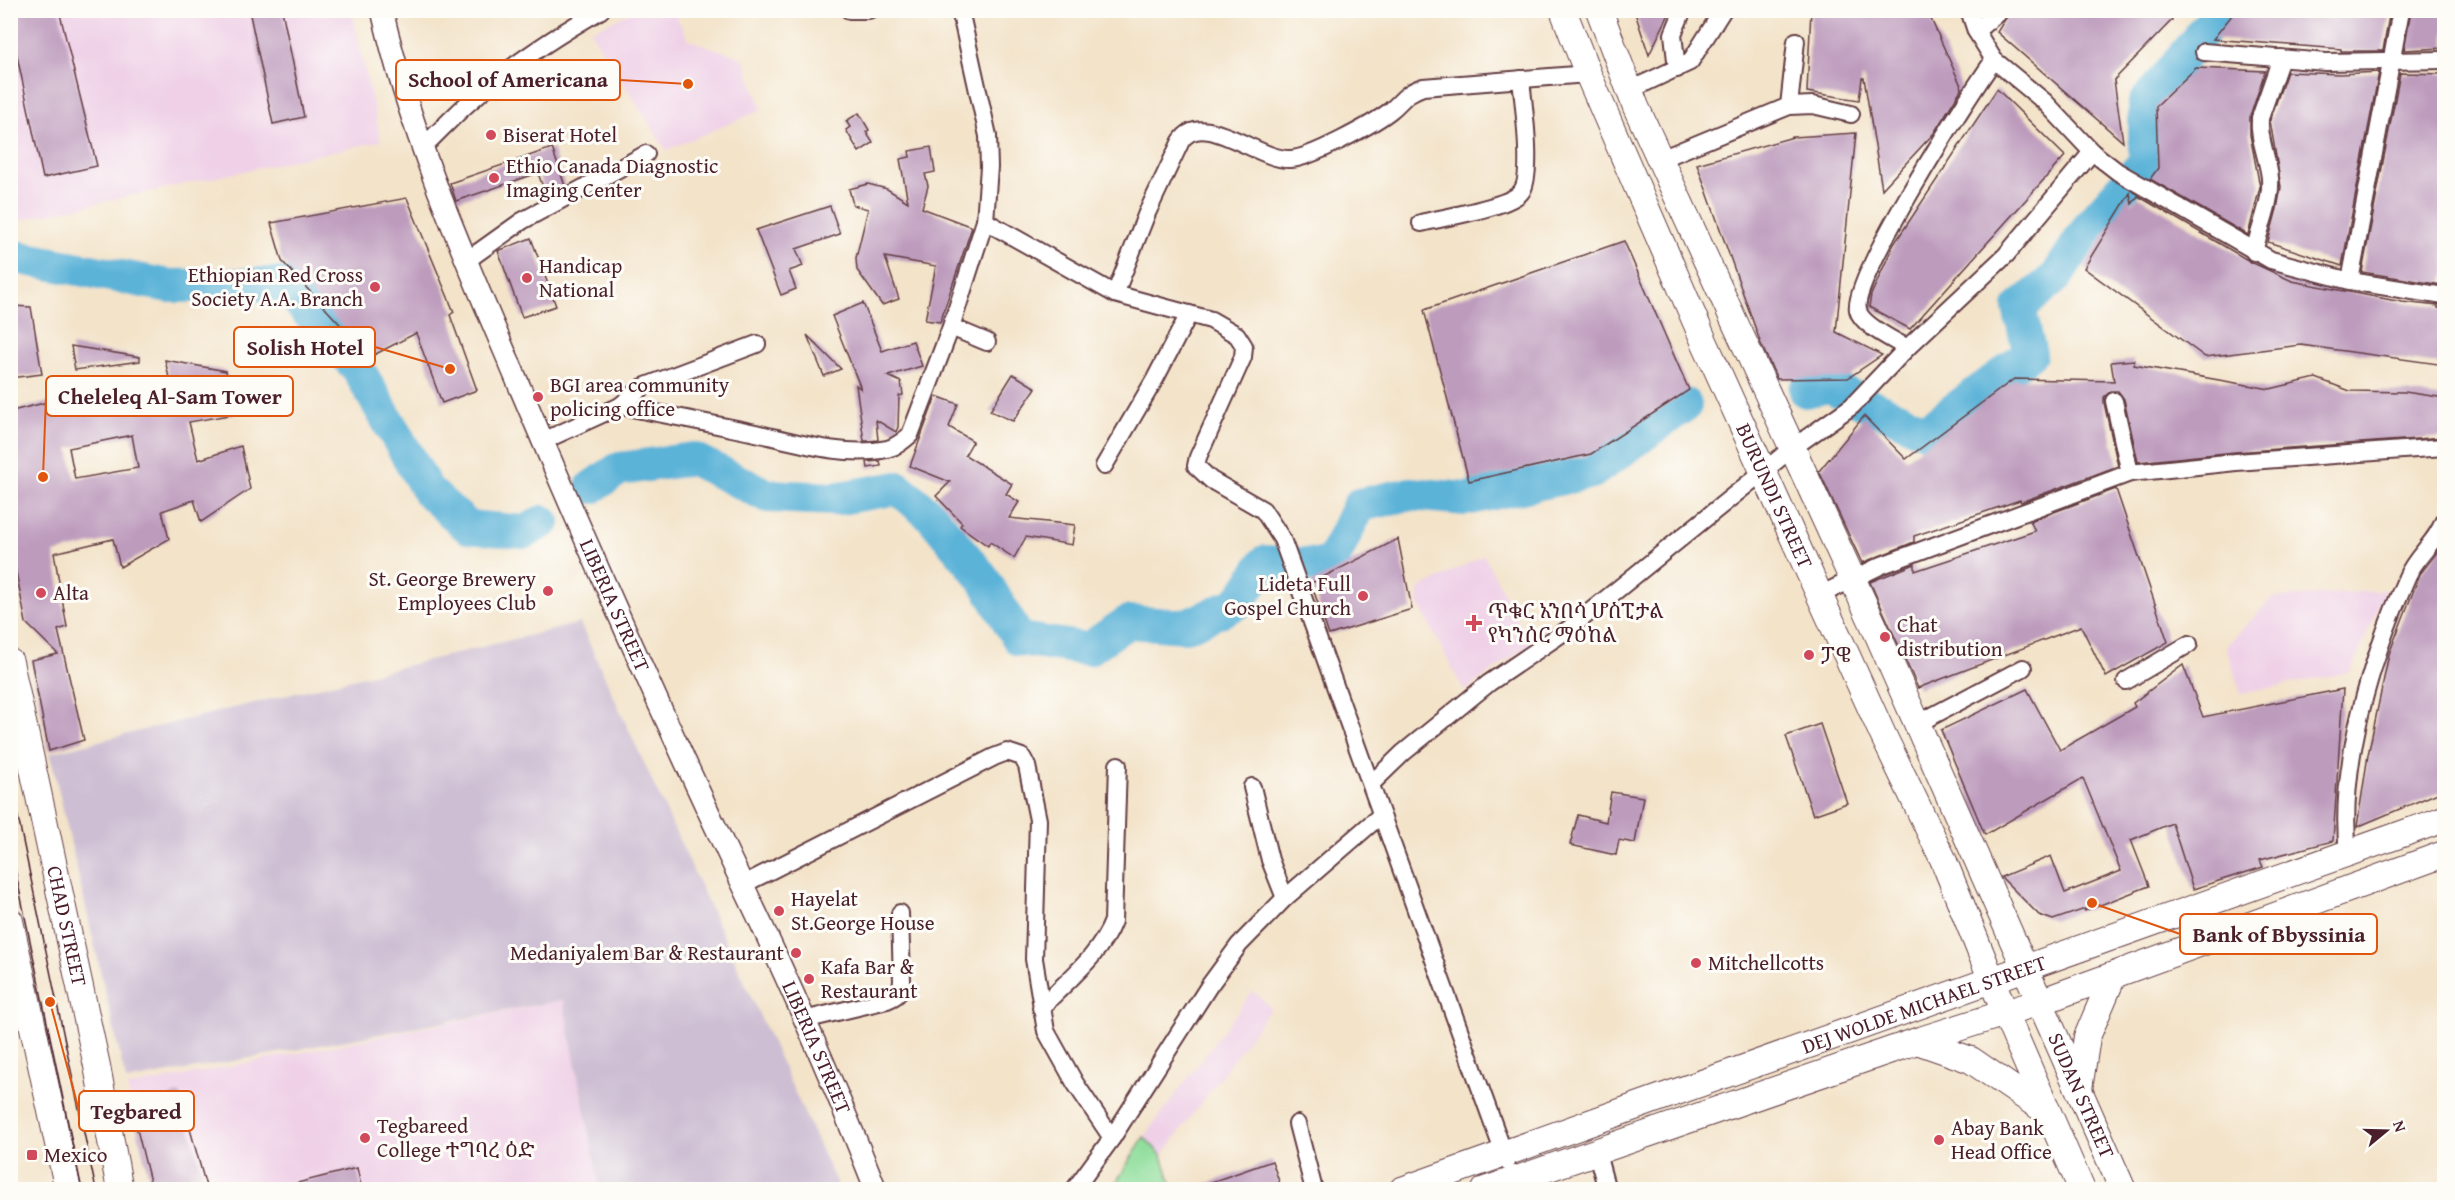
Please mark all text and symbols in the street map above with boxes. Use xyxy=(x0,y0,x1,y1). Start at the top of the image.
callout: School of Americana xyxy=(396,60,620,100)
text: School of Americana xyxy=(408,63,609,95)
place label: Biserat Hotel xyxy=(503,119,617,150)
marker: Biserat Hotel xyxy=(484,128,498,142)
place label: Ethio Canada Diagnostic Imaging Center xyxy=(506,150,718,205)
marker: Ethio Canada Diagnostic Imaging Center xyxy=(487,171,501,185)
place label: Handicap National xyxy=(539,250,622,305)
place label: Ethiopian Red Cross Society A.A. Branch xyxy=(188,259,363,314)
marker: Handicap National xyxy=(520,271,534,285)
marker: Ethiopian Red Cross Society A.A. Branch xyxy=(368,280,382,294)
callout: Solish Hotel xyxy=(234,327,375,367)
text: Solish Hotel xyxy=(246,331,364,363)
place label: BGI area community policing office xyxy=(550,369,730,424)
callout: Cheleleq Al-Sam Tower xyxy=(46,376,293,416)
text: Cheleleq Al-Sam Tower xyxy=(58,380,282,412)
marker: BGI area community policing office xyxy=(531,390,545,404)
street label: BURUNDI STREET xyxy=(1728,418,1821,574)
street label: LIBERIA STREET xyxy=(572,534,658,677)
place label: St. George Brewery Employees Club xyxy=(369,563,537,618)
place label: Lideta Full Gospel Church xyxy=(1224,568,1351,623)
place label: Alta xyxy=(53,577,89,608)
marker: St. George Brewery Employees Club xyxy=(541,584,555,598)
marker: Alta xyxy=(34,586,48,600)
marker: Lideta Full Gospel Church xyxy=(1356,589,1370,603)
place label: ጥቁር አንበሳ ሆስፒታል የካንሰር ማዕከል xyxy=(1488,595,1664,650)
place label: Chat distribution xyxy=(1897,609,2003,664)
marker: ጥቁር አንበሳ ሆስፒታል የካንሰር ማዕከል xyxy=(1465,614,1483,632)
marker: Chat distribution xyxy=(1878,630,1892,644)
place label: ፓዌ xyxy=(1821,639,1851,670)
marker: ፓዌ xyxy=(1802,648,1816,662)
street label: CHAD STREET xyxy=(39,863,95,989)
place label: Hayelat St.George House xyxy=(791,883,935,938)
marker: Hayelat St.George House xyxy=(772,904,786,918)
callout: Bank of Bbyssinia xyxy=(2180,914,2377,954)
text: Bank of Bbyssinia xyxy=(2192,918,2366,950)
place label: Medaniyalem Bar & Restaurant xyxy=(510,937,785,968)
marker: Medaniyalem Bar & Restaurant xyxy=(789,946,803,960)
place label: Mitchellcotts xyxy=(1708,947,1824,978)
street label: DEJ WOLDE MICHAEL STREET xyxy=(1797,947,2051,1062)
place label: Kafa Bar & Restaurant xyxy=(821,951,918,1006)
marker: Mitchellcotts xyxy=(1689,956,1703,970)
marker: Kafa Bar & Restaurant xyxy=(802,972,816,986)
street label: LIBERIA STREET xyxy=(774,976,860,1119)
street label: SUDAN STREET xyxy=(2040,1027,2123,1163)
callout: Tegbared xyxy=(79,1091,194,1131)
text: Tegbared xyxy=(90,1095,182,1127)
north arrow xyxy=(2356,1101,2416,1161)
place label: Tegbareed College ተግባረ ዕድ xyxy=(377,1110,535,1165)
place label: Abay Bank Head Office xyxy=(1951,1112,2052,1167)
text: N xyxy=(2387,1117,2413,1135)
marker: Tegbareed College ተግባረ ዕድ xyxy=(358,1131,372,1145)
marker: Abay Bank Head Office xyxy=(1932,1133,1946,1147)
place label: Mexico xyxy=(44,1139,107,1170)
marker: Mexico xyxy=(25,1148,39,1162)

